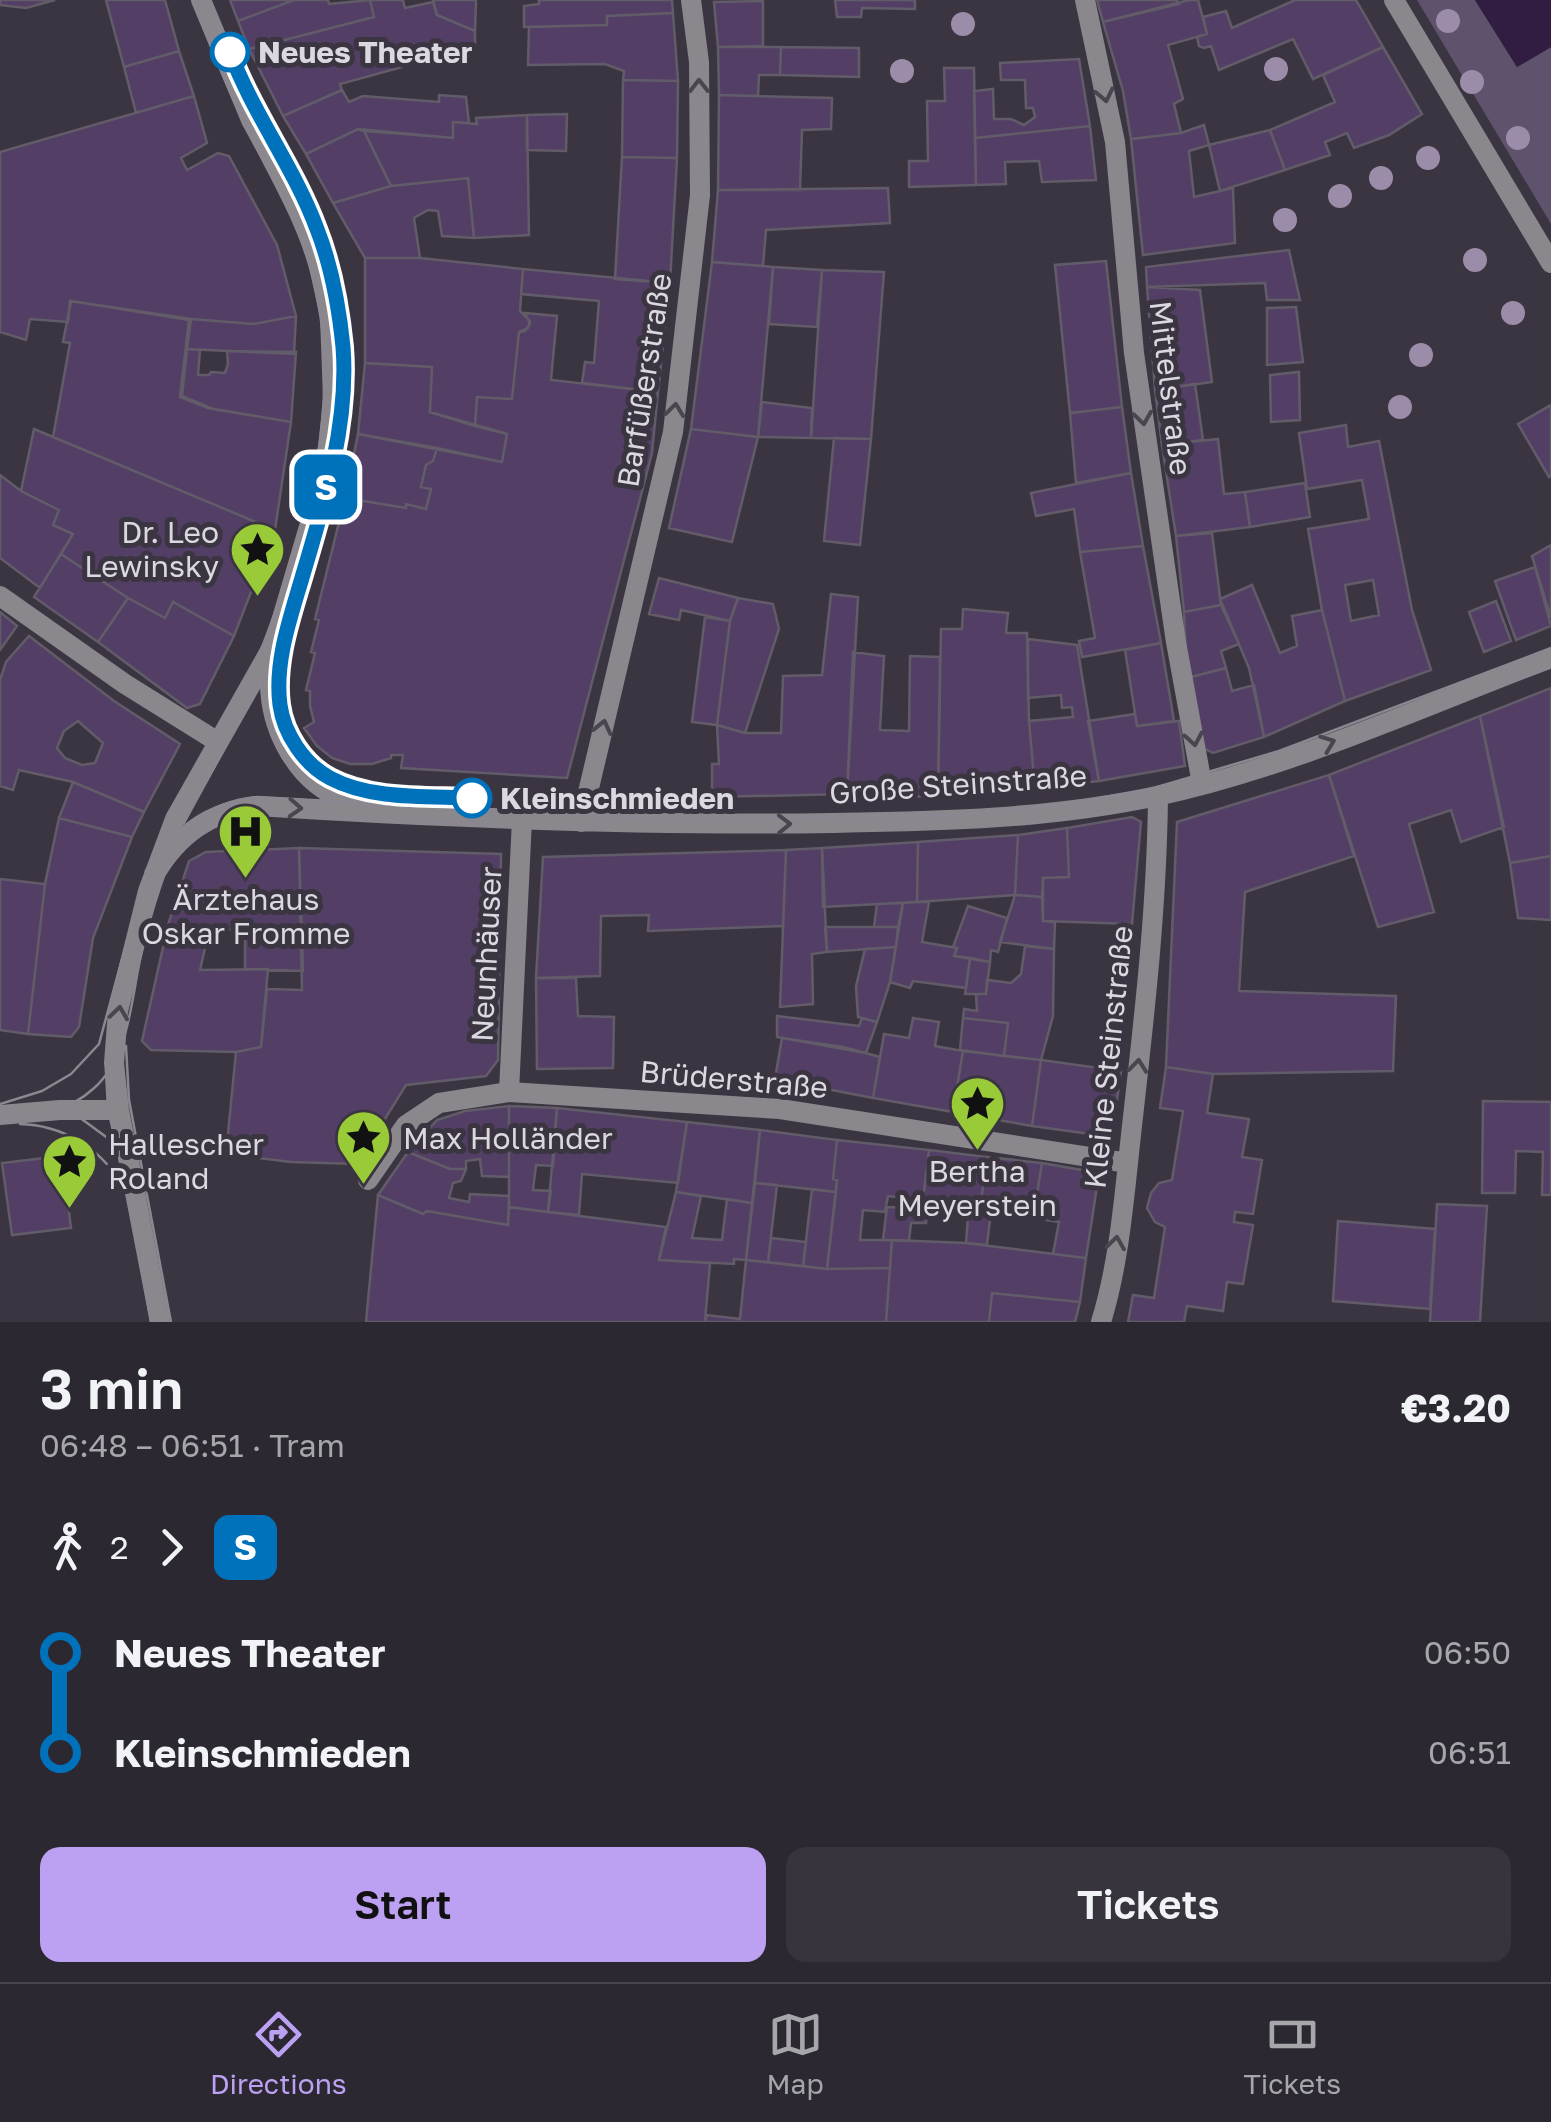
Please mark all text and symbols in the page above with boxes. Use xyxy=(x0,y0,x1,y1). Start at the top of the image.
marker: Neues Theater xyxy=(211,33,249,71)
place label: Neues Theater xyxy=(258,34,473,70)
one-way arrow xyxy=(688,78,710,94)
one-way arrow xyxy=(1094,86,1115,103)
street label: Barfüßerstraße xyxy=(609,271,679,489)
street label: Mittelstraße xyxy=(1142,299,1200,477)
one-way arrow xyxy=(664,402,685,418)
one-way arrow xyxy=(1132,410,1153,426)
line badge: S xyxy=(294,454,358,520)
text: S xyxy=(314,466,338,508)
place label: Dr. Leo Lewinsky xyxy=(84,514,219,584)
place icon: Dr. Leo Lewinsky xyxy=(228,519,288,598)
one-way arrow xyxy=(591,719,612,736)
one-way arrow xyxy=(1183,731,1204,747)
one-way arrow xyxy=(1318,734,1336,754)
street label: Große Steinstraße xyxy=(828,757,1088,811)
marker: Kleinschmieden xyxy=(453,779,491,817)
place label: Kleinschmieden xyxy=(500,780,734,816)
one-way arrow xyxy=(288,797,304,818)
hospital icon: Ärztehaus Oskar Fromme xyxy=(216,801,276,880)
one-way arrow xyxy=(776,813,792,834)
street label: Neunhäuser xyxy=(463,865,509,1043)
place label: Ärztehaus Oskar Fromme xyxy=(142,881,350,951)
street label: Kleine Steinstraße xyxy=(1076,924,1140,1190)
one-way arrow xyxy=(107,1004,128,1021)
street label: Brüderstraße xyxy=(639,1053,829,1105)
one-way arrow xyxy=(1127,1057,1148,1073)
place icon: Bertha Meyerstein xyxy=(947,1073,1007,1152)
place icon: Max Holländer xyxy=(334,1108,394,1187)
place label: Max Holländer xyxy=(403,1120,613,1156)
place label: Hallescher Roland xyxy=(108,1126,264,1196)
place icon: Hallescher Roland xyxy=(39,1131,99,1210)
place label: Bertha Meyerstein xyxy=(897,1153,1057,1223)
one-way arrow xyxy=(1105,1234,1126,1251)
text: 3 min xyxy=(40,1355,183,1421)
text: €3.20 xyxy=(1401,1385,1511,1430)
text: 06:48 – 06:51 · Tram xyxy=(40,1426,345,1464)
icon: walk xyxy=(40,1520,95,1575)
icon: forward xyxy=(144,1520,199,1575)
text: S xyxy=(234,1526,257,1568)
text: 2 xyxy=(110,1528,129,1566)
text: Neues Theater xyxy=(114,1630,386,1675)
text: 06:50 xyxy=(1424,1633,1511,1671)
text: Kleinschmieden xyxy=(114,1730,411,1775)
text: 06:51 xyxy=(1428,1733,1511,1771)
button: Start xyxy=(40,1847,766,1962)
button: Tickets xyxy=(786,1847,1511,1962)
tab: Directions xyxy=(210,2007,347,2100)
tab: Map xyxy=(767,2007,824,2100)
tab: Tickets xyxy=(1243,2007,1341,2100)

